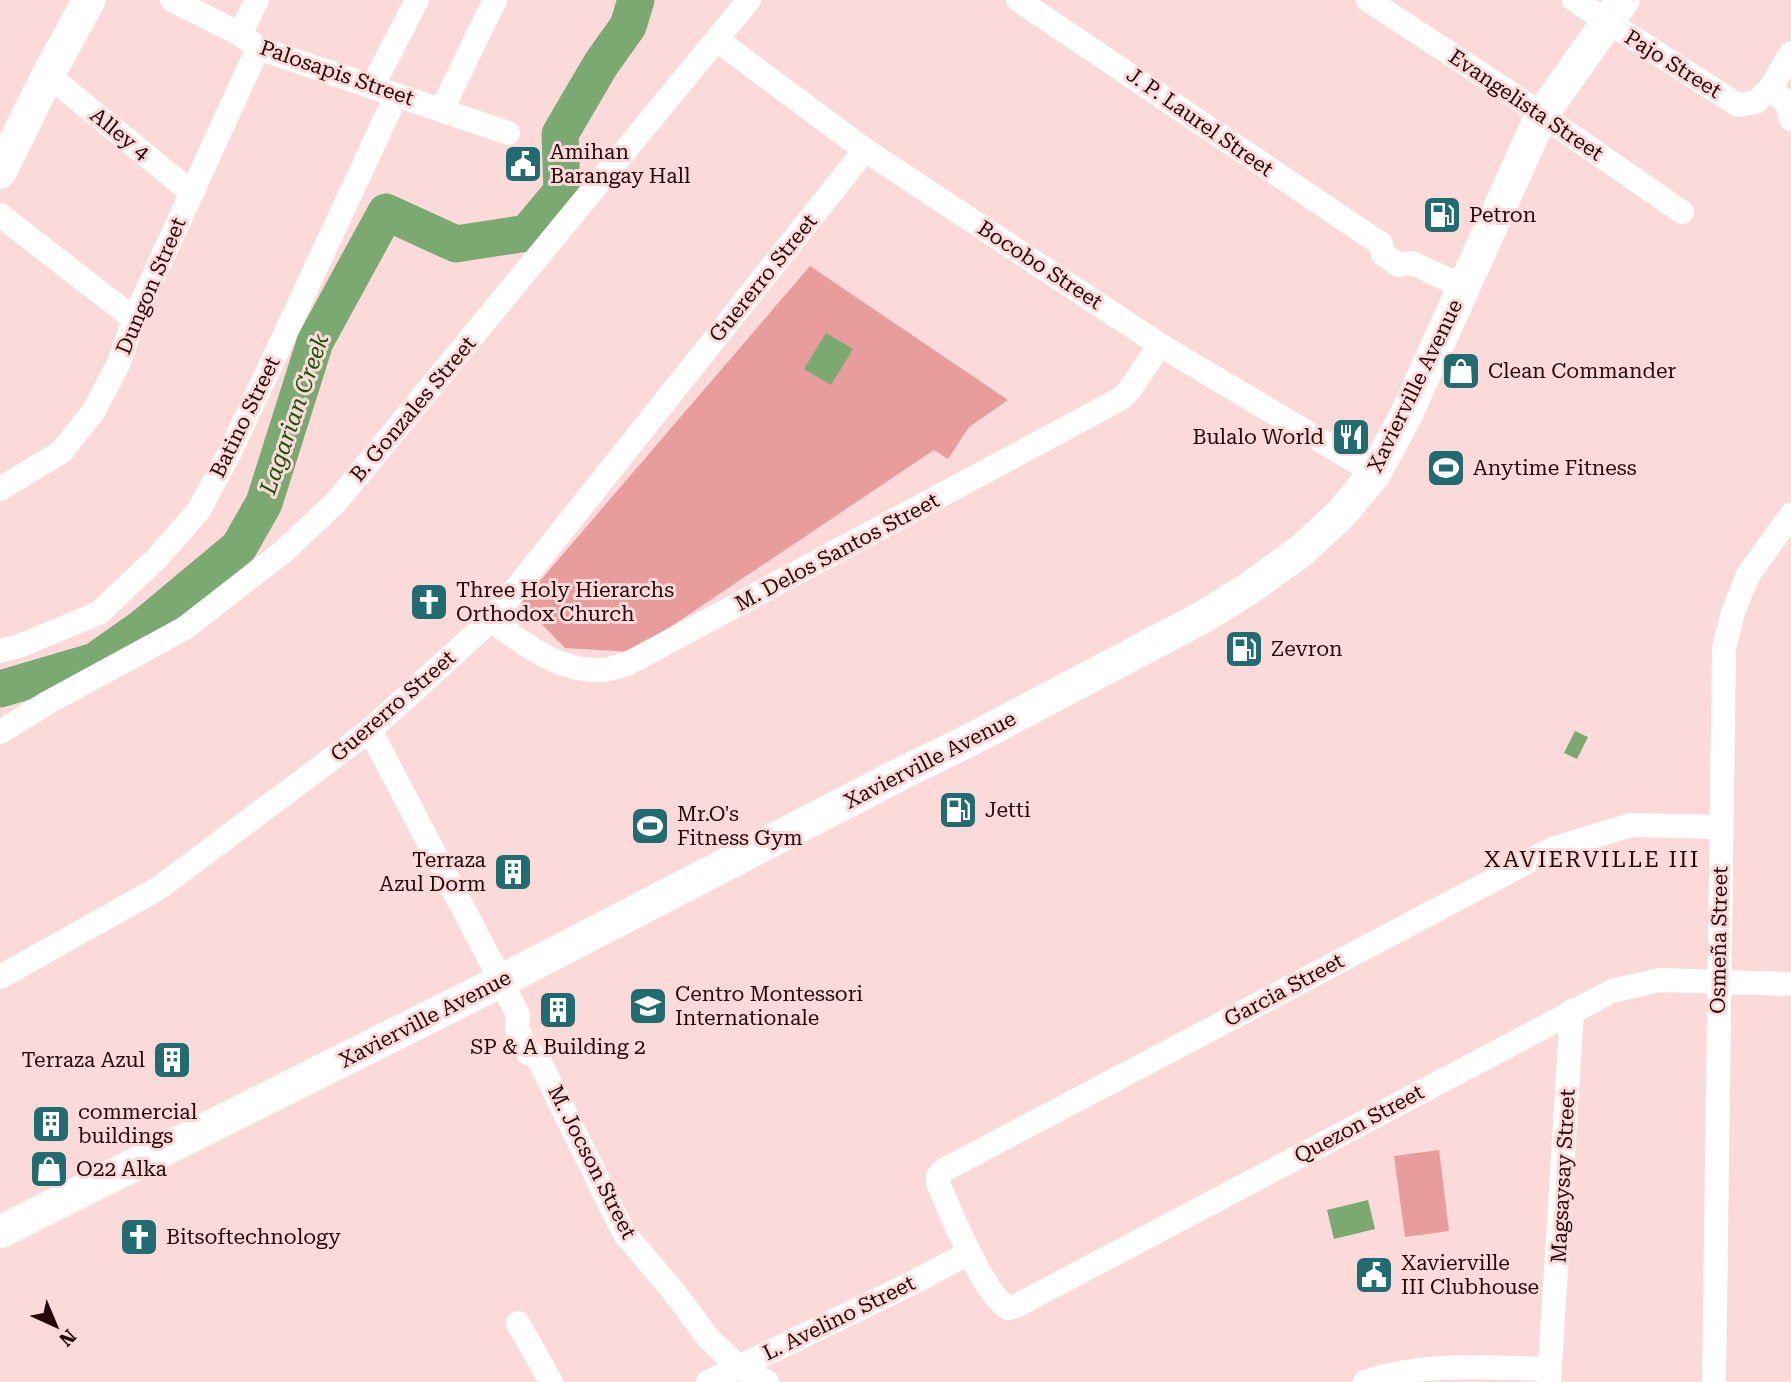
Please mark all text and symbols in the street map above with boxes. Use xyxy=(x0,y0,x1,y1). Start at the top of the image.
street label: Pajo Street xyxy=(1620,25,1726,103)
street label: Palosapis Street xyxy=(257,35,417,111)
street label: Evangelista Street xyxy=(1444,45,1608,166)
street label: J. P. Laurel Street xyxy=(1122,63,1278,182)
street label: Alley 4 xyxy=(86,103,154,165)
place label: Amihan Barangay Hall xyxy=(550,140,691,188)
public building icon: Amihan Barangay Hall xyxy=(502,143,544,185)
fuel station icon: Petron xyxy=(1421,194,1463,236)
place label: Petron xyxy=(1469,203,1537,227)
street label: Guererro Street xyxy=(704,209,822,347)
street label: Dungon Street xyxy=(111,214,191,358)
street label: Bocobo Street xyxy=(973,216,1107,314)
street label: Xavierville Avenue xyxy=(1363,296,1467,476)
water label: Lagarian Creek xyxy=(254,330,335,499)
street label: B. Gonzales Street xyxy=(345,331,481,486)
shop icon: Clean Commander xyxy=(1440,350,1482,392)
street label: Batino Street xyxy=(205,352,285,481)
place label: Clean Commander xyxy=(1488,359,1676,383)
restaurant icon: Bulalo World xyxy=(1330,416,1372,458)
place label: Bulalo World xyxy=(1193,425,1325,449)
sports icon: Anytime Fitness xyxy=(1425,447,1467,489)
place label: Anytime Fitness xyxy=(1473,456,1637,480)
street label: M. Delos Santos Street xyxy=(731,488,943,616)
place label: Three Holy Hierarchs Orthodox Church xyxy=(456,578,674,626)
church icon: Three Holy Hierarchs Orthodox Church xyxy=(408,581,450,623)
fuel station icon: Zevron xyxy=(1223,628,1265,670)
place label: Zevron xyxy=(1271,637,1343,661)
street label: Guererro Street xyxy=(326,645,460,767)
street label: Xavierville Avenue xyxy=(840,706,1020,814)
fuel station icon: Jetti xyxy=(937,789,979,831)
place label: Jetti xyxy=(985,798,1031,822)
place label: Mr.O's Fitness Gym xyxy=(677,802,803,850)
sports icon: Mr.O's Fitness Gym xyxy=(629,805,671,847)
district label: XAVIERVILLE III xyxy=(1484,846,1700,873)
place label: Terraza Azul Dorm xyxy=(379,848,487,896)
building icon: Terraza Azul Dorm xyxy=(492,851,534,893)
street label: Osmeña Street xyxy=(1706,866,1732,1014)
street label: Garcia Street xyxy=(1220,948,1348,1032)
street label: Xavierville Avenue xyxy=(335,965,515,1073)
place label: Centro Montessori Internationale xyxy=(675,982,863,1030)
school or university icon: Centro Montessori Internationale xyxy=(627,985,669,1027)
building icon: SP & A Building 2 xyxy=(537,989,579,1031)
place label: SP & A Building 2 xyxy=(470,1035,646,1059)
building icon: Terraza Azul xyxy=(151,1039,193,1081)
place label: Terraza Azul xyxy=(21,1048,145,1072)
street label: Quezon Street xyxy=(1290,1080,1428,1168)
street label: M. Jocson Street xyxy=(543,1081,641,1243)
street label: Magsaysay Street xyxy=(1546,1088,1580,1264)
place label: commercial buildings xyxy=(78,1100,198,1148)
building icon: commercial buildings xyxy=(30,1103,72,1145)
shop icon: O22 Alka xyxy=(28,1148,70,1190)
place label: O22 Alka xyxy=(76,1157,168,1181)
church icon: Bitsoftechnology xyxy=(118,1216,160,1258)
place label: Bitsoftechnology xyxy=(166,1225,341,1249)
place label: Xavierville III Clubhouse xyxy=(1401,1251,1539,1299)
public building icon: Xavierville III Clubhouse xyxy=(1353,1254,1395,1296)
street label: L. Avelino Street xyxy=(759,1271,919,1365)
north arrow xyxy=(21,1291,91,1361)
text: N xyxy=(54,1325,81,1351)

